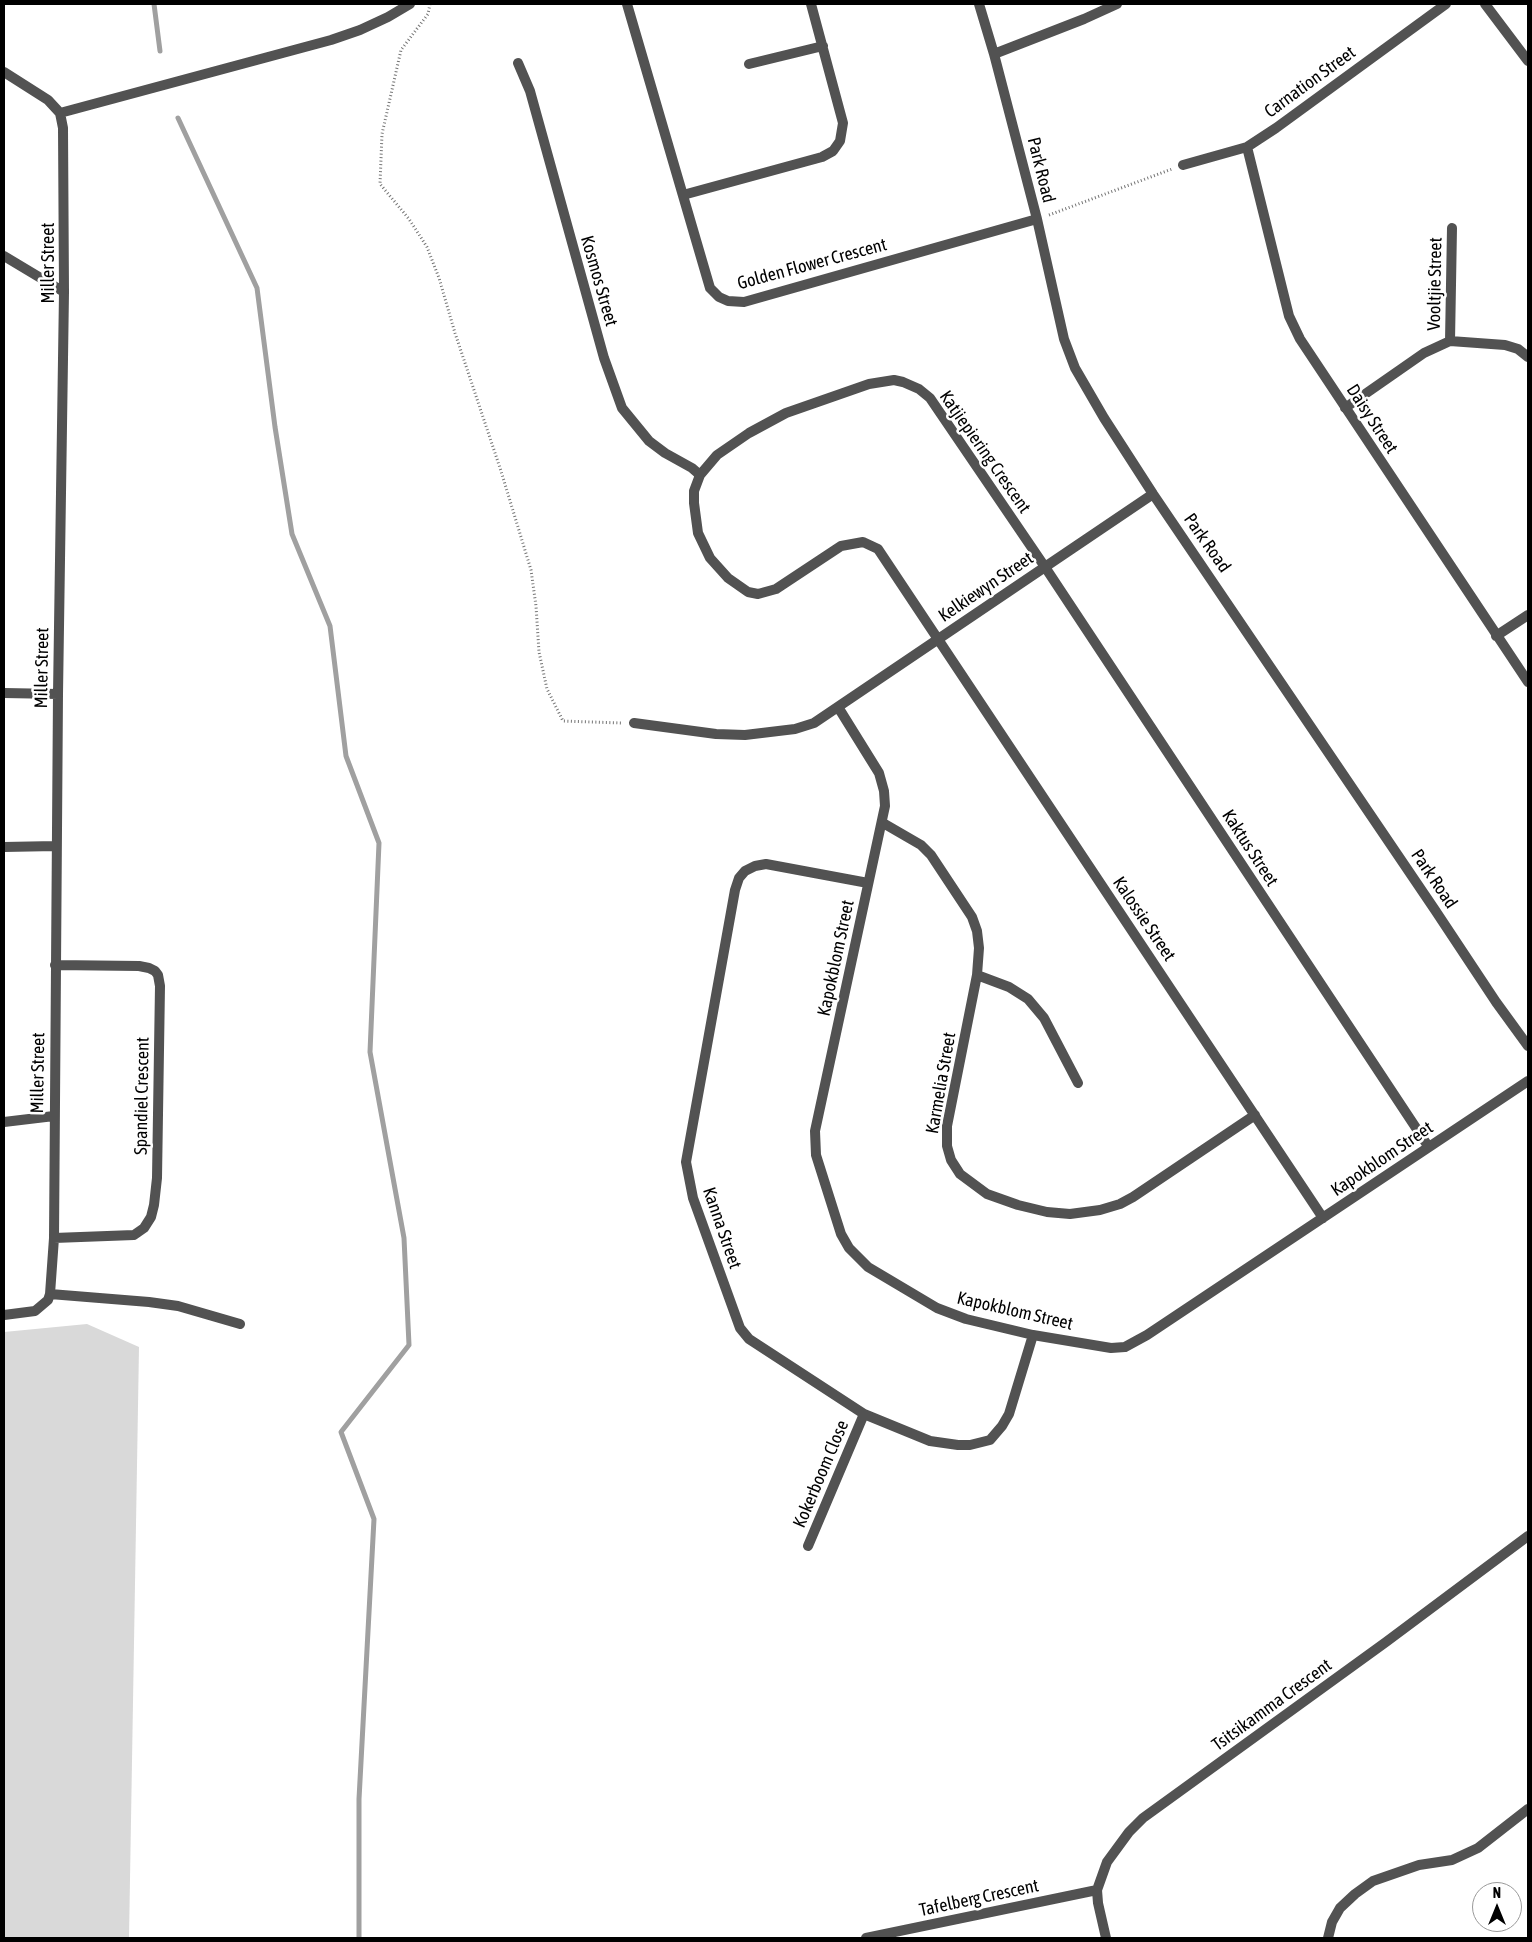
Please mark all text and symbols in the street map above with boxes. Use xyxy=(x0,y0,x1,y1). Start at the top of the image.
street label: Carnation Street xyxy=(1260,42,1360,122)
street label: Park Road xyxy=(1022,135,1060,205)
street label: Miller Street xyxy=(37,223,59,303)
street label: Kosmos Street xyxy=(576,233,622,329)
street label: Golden Flower Crescent xyxy=(735,234,889,294)
street label: Vooltjie Street xyxy=(1423,237,1447,331)
street label: Daisy Street xyxy=(1342,380,1402,458)
street label: Katjiepiering Crescent xyxy=(935,387,1035,517)
street label: Park Road xyxy=(1179,509,1235,577)
street label: Kelkiewyn Street xyxy=(934,547,1038,627)
street label: Miller Street xyxy=(30,627,54,709)
street label: Kaktus Street xyxy=(1217,806,1283,890)
street label: Park Road xyxy=(1406,845,1462,913)
street label: Kalossie Street xyxy=(1108,873,1180,965)
street label: Kapokblom Street xyxy=(813,898,859,1018)
street label: Karmelia Street xyxy=(921,1031,961,1135)
street label: Miller Street xyxy=(26,1032,50,1114)
street label: Spandiel Crescent xyxy=(130,1037,154,1155)
street label: Kapokblom Street xyxy=(1327,1117,1437,1201)
street label: Kanna Street xyxy=(698,1184,746,1272)
street label: Kapokblom Street xyxy=(955,1287,1075,1335)
street label: Kokerboom Close xyxy=(789,1417,853,1531)
street label: Tsitsikamma Crescent xyxy=(1208,1654,1336,1756)
street label: Tafelberg Crescent xyxy=(917,1875,1041,1921)
north arrow xyxy=(1472,1882,1522,1932)
text: N xyxy=(1493,1885,1501,1901)

